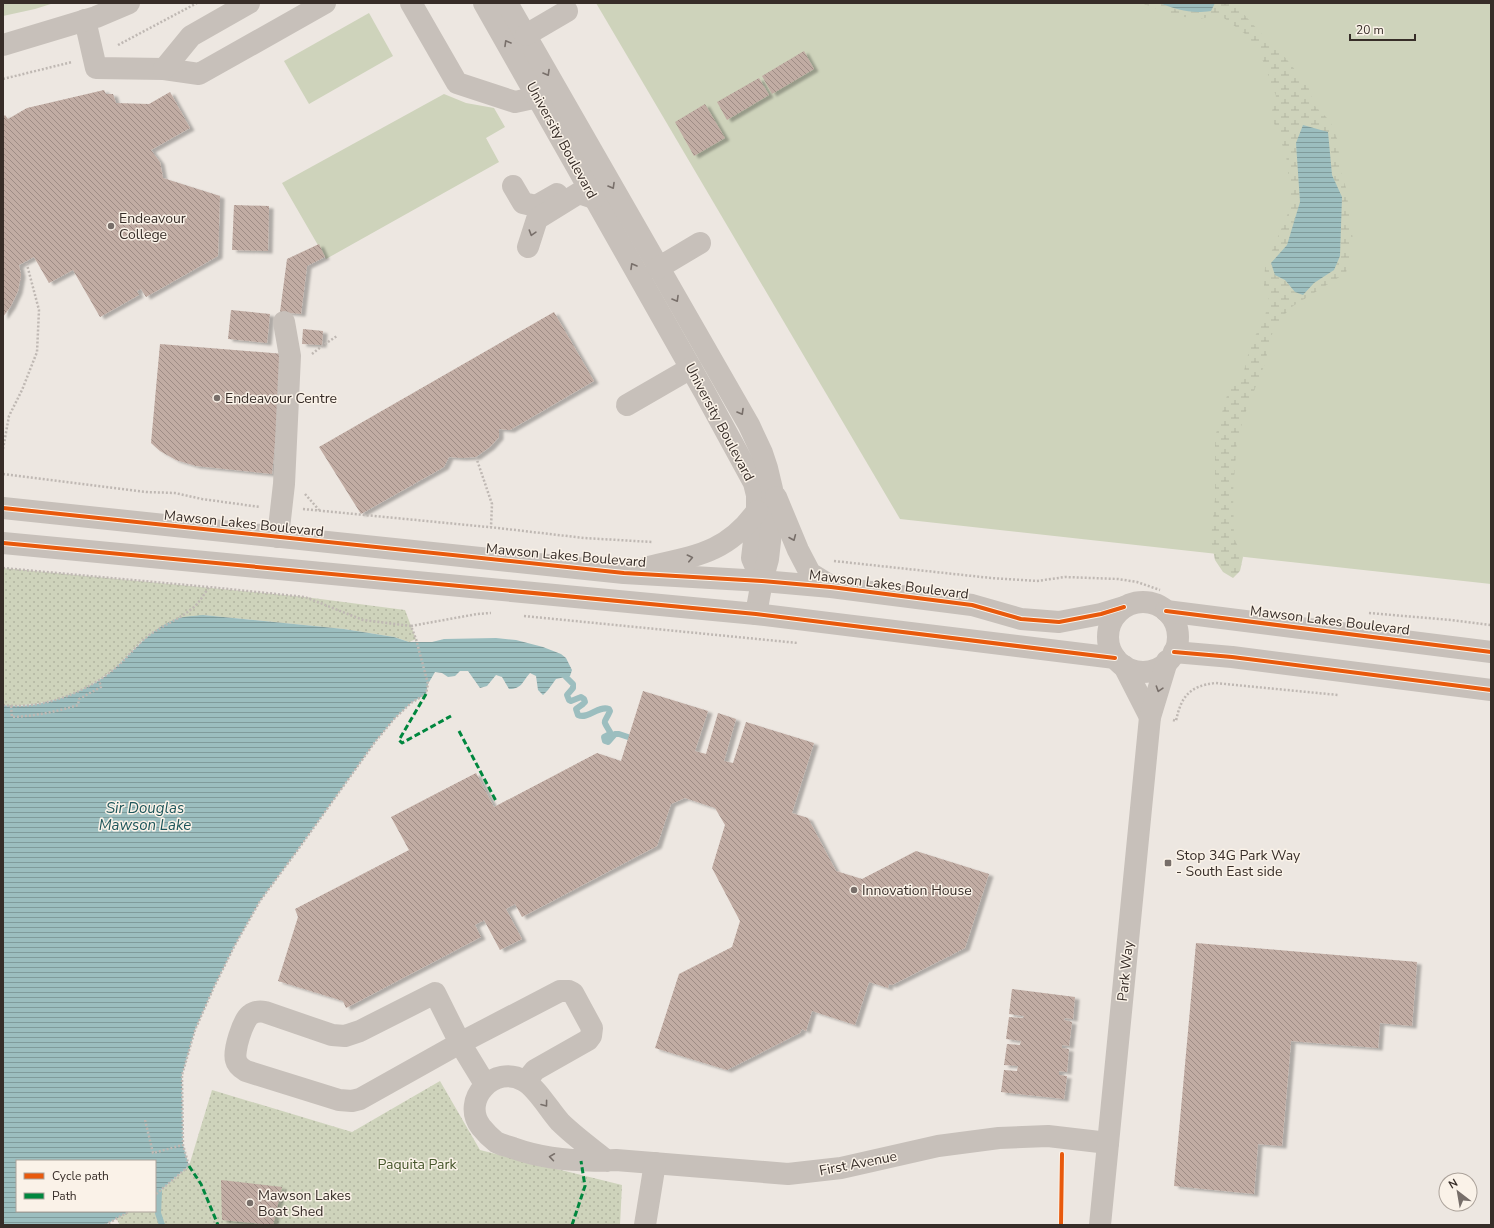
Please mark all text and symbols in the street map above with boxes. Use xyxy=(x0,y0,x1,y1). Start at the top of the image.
scale bar xyxy=(1350,16,1415,42)
text: 20 m xyxy=(1356,22,1384,38)
one-way arrow xyxy=(505,40,512,47)
one-way arrow xyxy=(543,69,550,76)
street label: University Boulevard xyxy=(522,78,602,202)
one-way arrow xyxy=(607,182,614,189)
place label: Endeavour College xyxy=(119,209,186,244)
marker: Endeavour College xyxy=(106,221,116,231)
one-way arrow xyxy=(528,229,537,236)
one-way arrow xyxy=(631,263,638,270)
one-way arrow xyxy=(672,295,679,302)
street label: University Boulevard xyxy=(680,360,759,484)
place label: Endeavour Centre xyxy=(225,389,337,408)
marker: Endeavour Centre xyxy=(212,393,222,403)
one-way arrow xyxy=(737,408,744,415)
street label: Mawson Lakes Boulevard xyxy=(163,506,325,541)
one-way arrow xyxy=(788,533,796,541)
street label: Mawson Lakes Boulevard xyxy=(485,539,647,572)
one-way arrow xyxy=(687,554,693,562)
street label: Mawson Lakes Boulevard xyxy=(808,565,970,604)
street label: Mawson Lakes Boulevard xyxy=(1249,601,1411,640)
one-way arrow xyxy=(1155,685,1163,692)
water label: Sir Douglas Mawson Lake xyxy=(99,798,191,835)
place label: Stop 34G Park Way - South East side xyxy=(1176,846,1301,881)
marker: Stop 34G Park Way - South East side xyxy=(1163,858,1173,868)
place label: Innovation House xyxy=(862,881,972,900)
marker: Innovation House xyxy=(849,885,859,895)
street label: Park Way xyxy=(1113,939,1138,1002)
one-way arrow xyxy=(540,1100,547,1107)
street label: First Avenue xyxy=(818,1147,899,1180)
one-way arrow xyxy=(549,1153,555,1162)
park label: Paquita Park xyxy=(377,1155,458,1174)
legend xyxy=(16,1160,156,1212)
text: Cycle path xyxy=(52,1168,109,1184)
north arrow xyxy=(1438,1172,1478,1212)
text: N xyxy=(1446,1175,1460,1192)
place label: Mawson Lakes Boat Shed xyxy=(258,1186,351,1221)
text: Path xyxy=(52,1188,77,1204)
marker: Mawson Lakes Boat Shed xyxy=(245,1198,255,1208)

